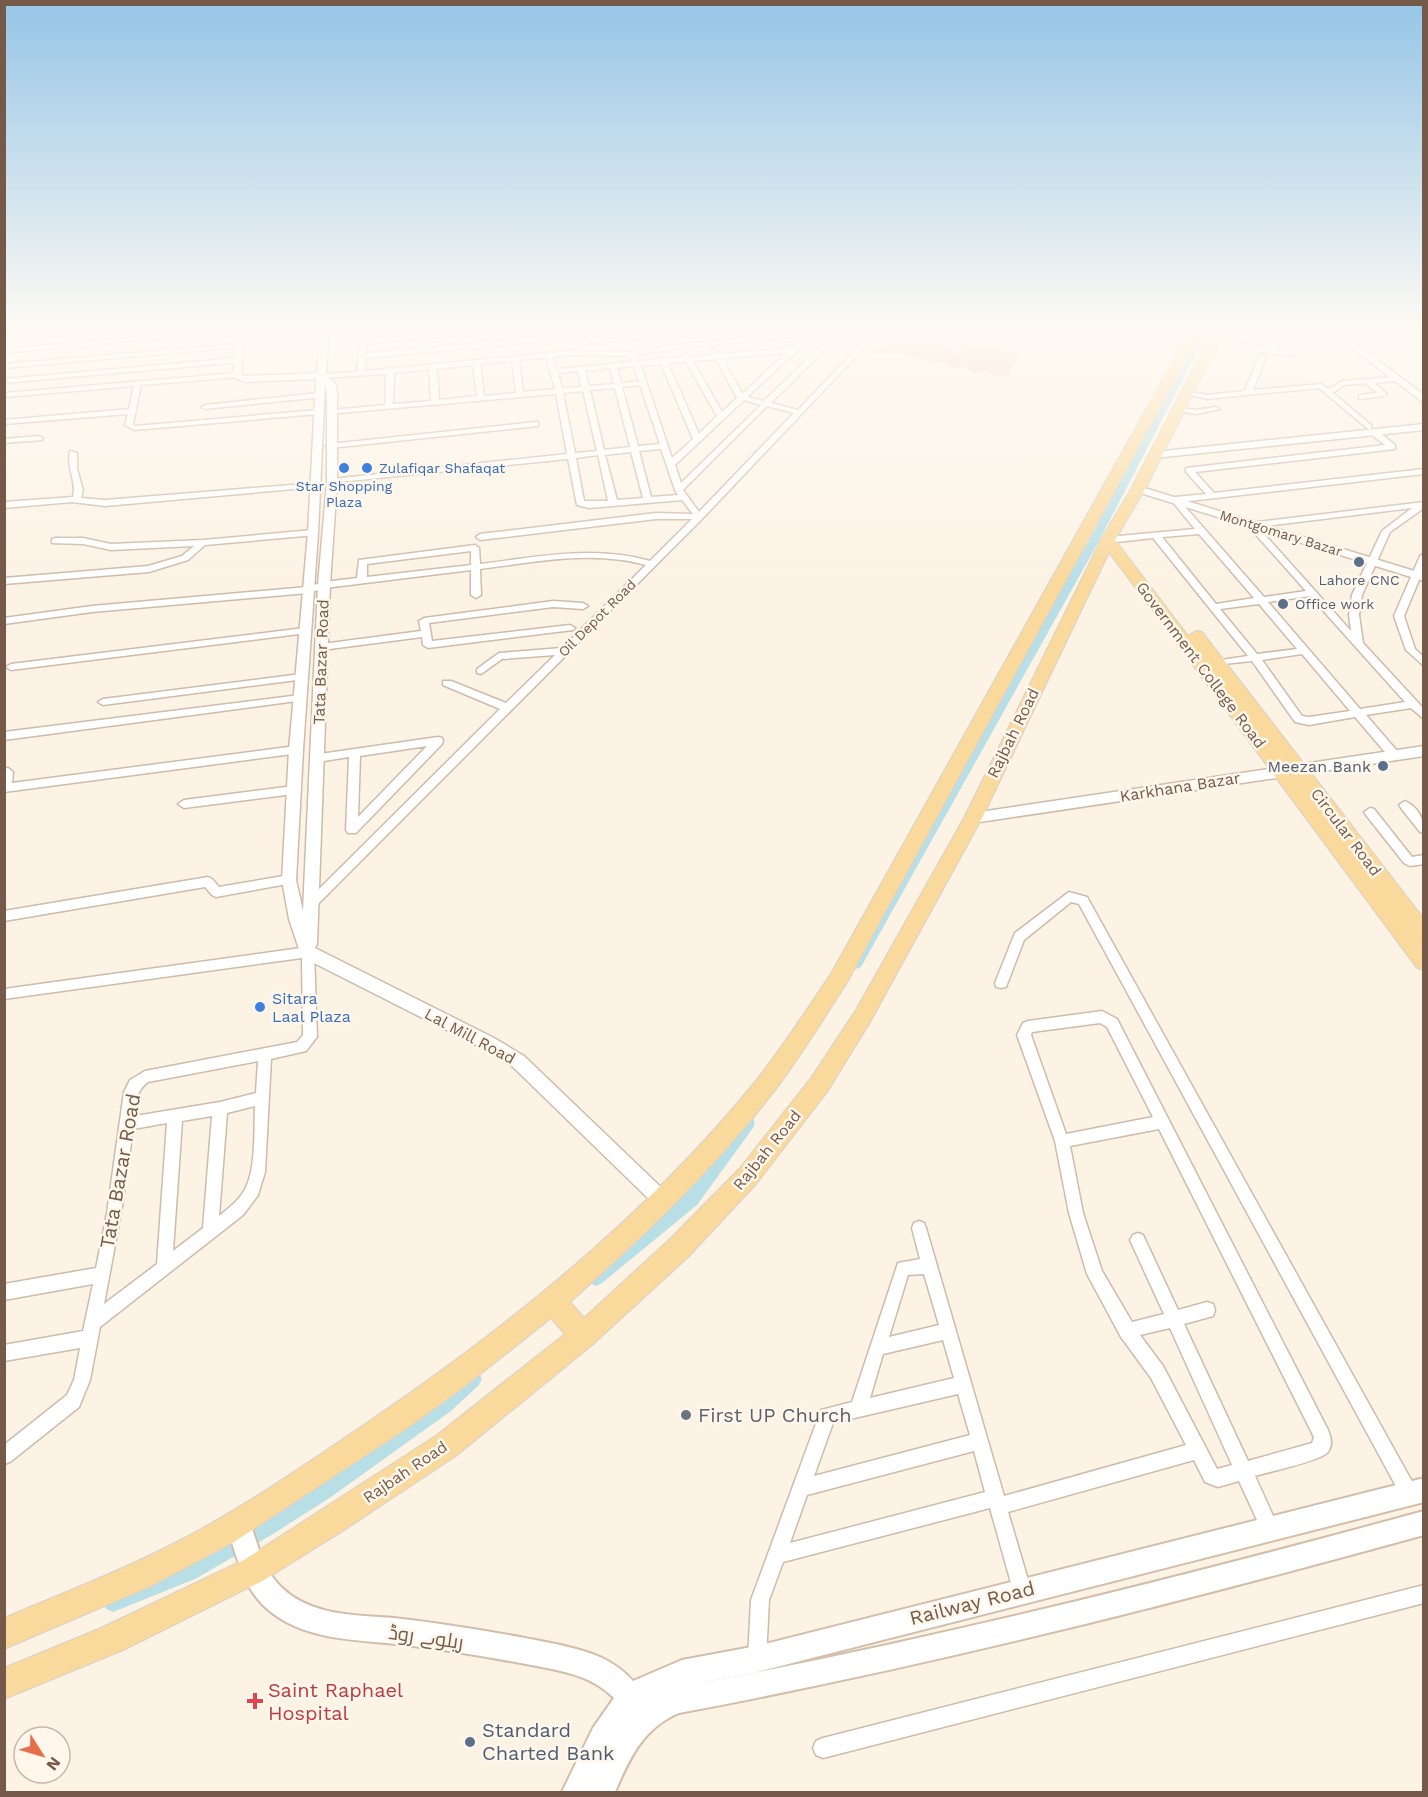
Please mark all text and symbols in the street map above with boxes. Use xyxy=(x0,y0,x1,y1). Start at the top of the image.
place label: Zulafiqar Shafaqat xyxy=(379,460,505,476)
marker: Star Shopping Plaza xyxy=(337,461,351,475)
marker: Zulafiqar Shafaqat xyxy=(360,461,374,475)
place label: Star Shopping Plaza xyxy=(296,478,393,510)
street label: Montgomary Bazar xyxy=(1218,507,1344,559)
marker: Lahore CNC xyxy=(1352,555,1366,569)
place label: Lahore CNC xyxy=(1318,572,1400,588)
street label: Oil Depot Road xyxy=(555,576,639,660)
street label: Government College Road xyxy=(1132,578,1270,752)
place label: Office work xyxy=(1295,596,1374,612)
marker: Office work xyxy=(1276,597,1290,611)
street label: Tata Bazar Road xyxy=(309,599,333,725)
street label: Rajbah Road xyxy=(983,685,1043,781)
place label: Meezan Bank xyxy=(1268,757,1371,776)
marker: Meezan Bank xyxy=(1376,759,1390,773)
street label: Karkhana Bazar xyxy=(1118,768,1242,806)
street label: Circular Road xyxy=(1307,784,1385,880)
place label: Sitara Laal Plaza xyxy=(272,989,351,1026)
marker: Sitara Laal Plaza xyxy=(253,1000,267,1014)
street label: Lal Mill Road xyxy=(421,1004,519,1068)
street label: Tata Bazar Road xyxy=(95,1092,145,1250)
street label: Rajbah Road xyxy=(729,1106,805,1194)
place label: First UP Church xyxy=(698,1403,852,1427)
marker: First UP Church xyxy=(679,1408,693,1422)
street label: Rajbah Road xyxy=(359,1437,451,1507)
street label: Railway Road xyxy=(907,1576,1037,1630)
street label: ریلوے روڈ xyxy=(387,1620,465,1654)
place label: Saint Raphael Hospital xyxy=(268,1678,403,1725)
marker: Saint Raphael Hospital xyxy=(246,1692,264,1710)
place label: Standard Charted Bank xyxy=(482,1718,614,1765)
north arrow xyxy=(12,1725,72,1785)
marker: Standard Charted Bank xyxy=(463,1735,477,1749)
text: N xyxy=(42,1753,65,1774)

